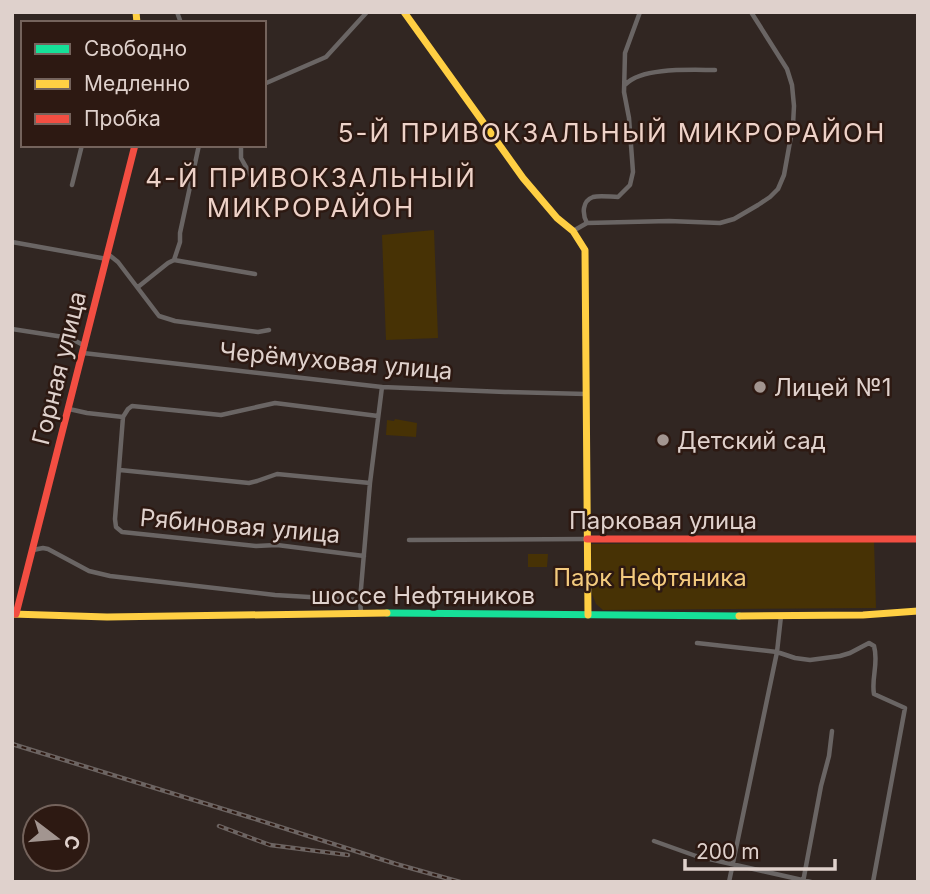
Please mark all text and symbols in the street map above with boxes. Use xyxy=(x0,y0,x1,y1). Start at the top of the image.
legend xyxy=(21,21,266,147)
text: Свободно xyxy=(84,36,187,61)
text: Медленно xyxy=(84,71,190,96)
text: Пробка xyxy=(84,106,161,131)
district label: 5-Й ПРИВОКЗАЛЬНЫЙ МИКРОРАЙОН xyxy=(338,117,886,148)
district label: 4-Й ПРИВОКЗАЛЬНЫЙ МИКРОРАЙОН xyxy=(145,162,477,223)
street label: Горная улица xyxy=(26,288,92,448)
street label: Черёмуховая улица xyxy=(218,336,454,386)
place label: Лицей №1 xyxy=(774,373,891,402)
marker: Лицей №1 xyxy=(752,379,768,395)
place label: Детский сад xyxy=(677,426,826,455)
marker: Детский сад xyxy=(655,432,671,448)
street label: Рябиновая улица xyxy=(139,503,341,549)
street label: Парковая улица xyxy=(569,506,757,535)
park label: Парк Нефтяника xyxy=(553,563,747,592)
street label: шоссе Нефтяников xyxy=(311,581,535,610)
north arrow xyxy=(21,803,91,873)
scale bar xyxy=(685,828,836,872)
text: С xyxy=(59,833,85,852)
text: 200 m xyxy=(696,839,760,864)

